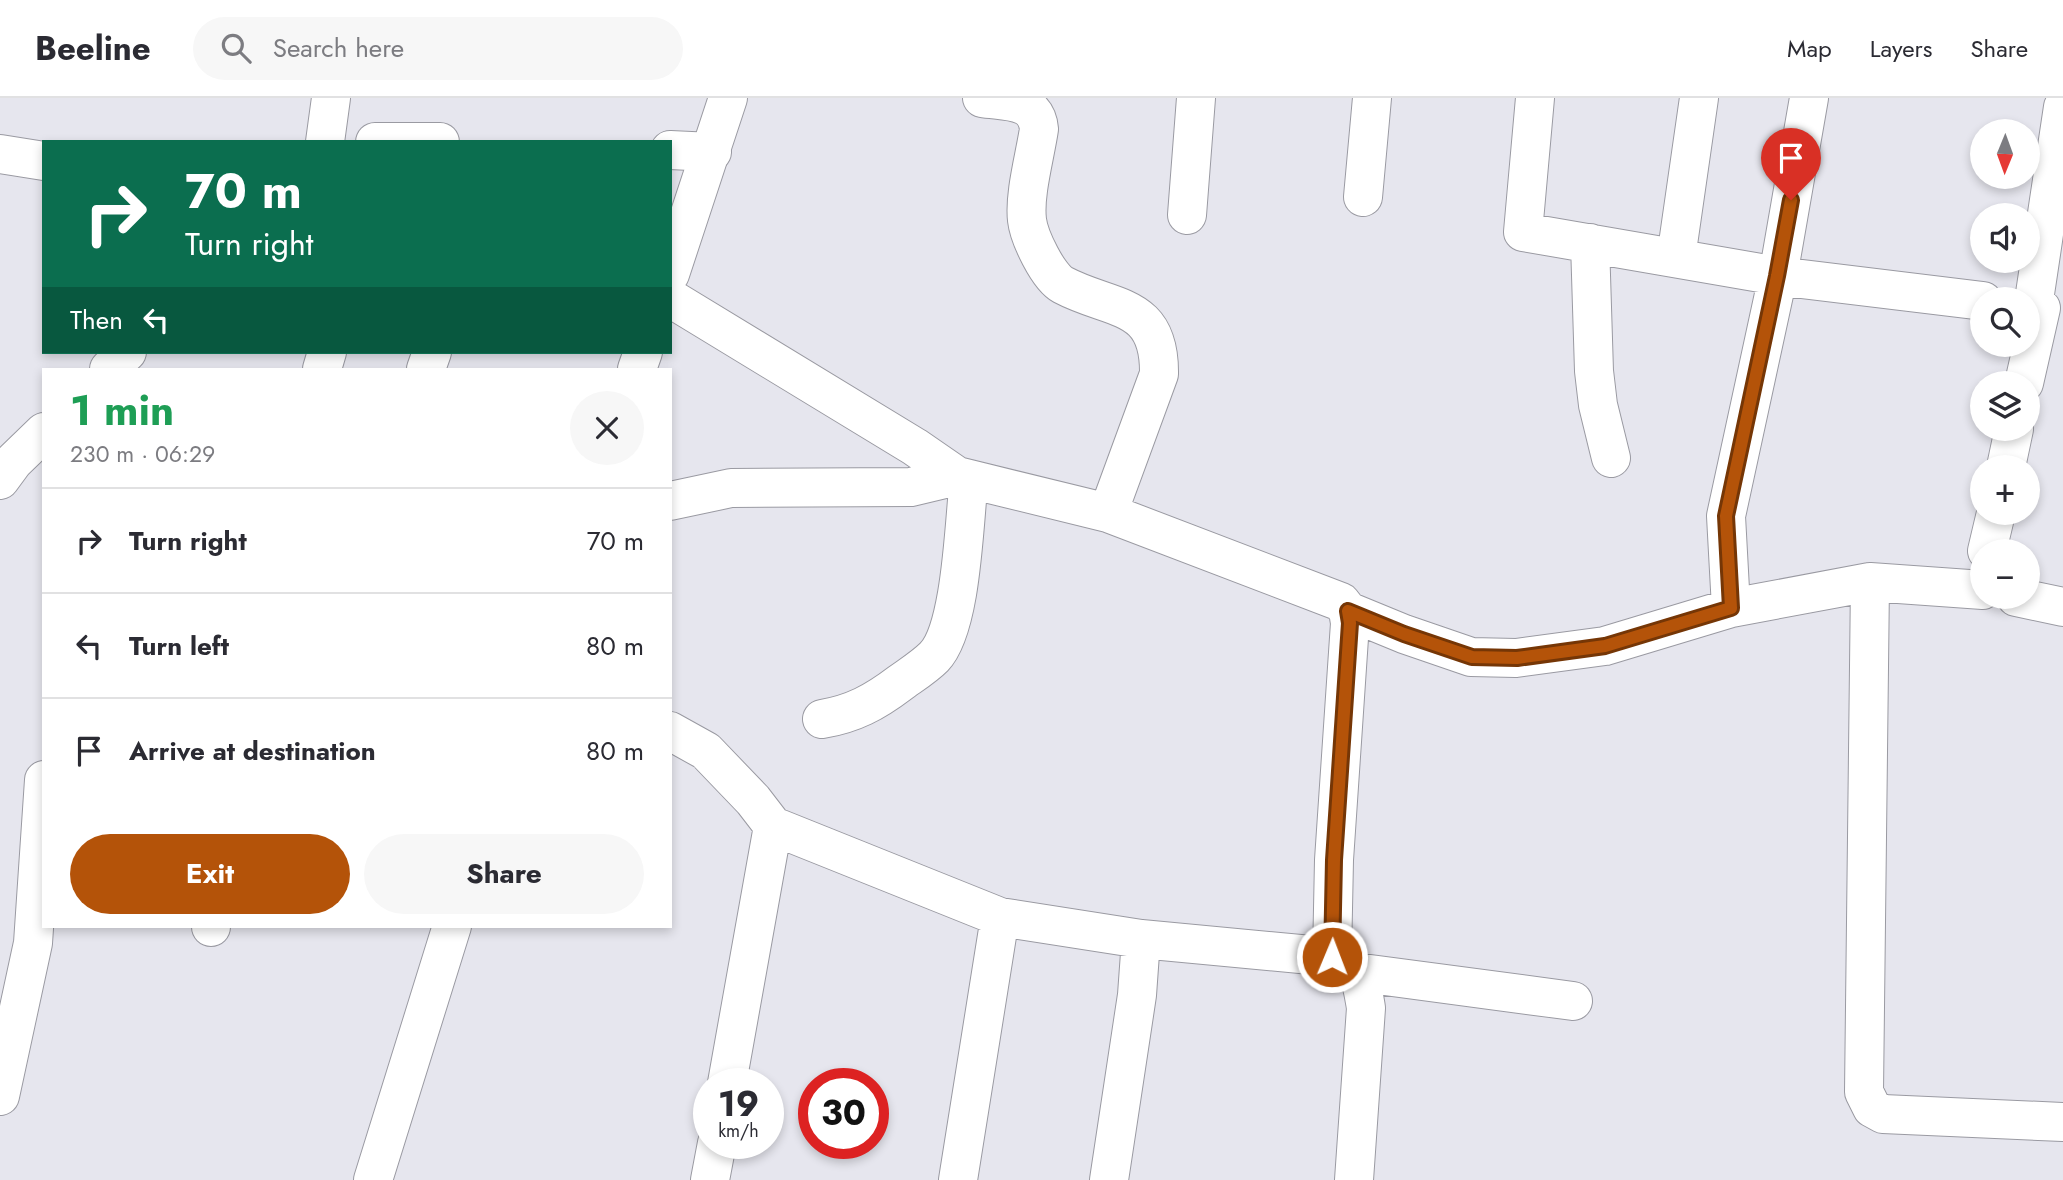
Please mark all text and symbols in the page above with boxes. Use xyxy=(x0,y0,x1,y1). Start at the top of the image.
search box xyxy=(193,17,683,80)
text: Beeline xyxy=(35,25,151,72)
icon: search xyxy=(217,29,255,67)
text: Search here xyxy=(273,29,404,67)
text: Map xyxy=(1787,31,1832,66)
text: Layers xyxy=(1870,31,1932,66)
text: Share xyxy=(1970,31,2028,66)
north arrow xyxy=(1970,119,2040,189)
map controls xyxy=(1970,119,2040,609)
pin xyxy=(1761,128,1821,200)
icon: arrive xyxy=(1772,139,1810,177)
text: 70 m xyxy=(185,156,302,226)
icon: right xyxy=(70,168,161,259)
button: sound xyxy=(1970,203,2040,273)
text: Turn right xyxy=(185,221,314,267)
button: search xyxy=(1970,287,2040,357)
text: Then xyxy=(70,301,123,339)
icon: left xyxy=(137,301,175,339)
button: layers xyxy=(1970,371,2040,441)
text: 1 min xyxy=(70,380,174,441)
button: close xyxy=(570,391,644,465)
text: 230 m · 06:29 xyxy=(70,437,215,471)
button: + xyxy=(1970,455,2040,525)
icon: right xyxy=(70,522,108,560)
text: Turn right xyxy=(129,522,247,560)
text: 70 m xyxy=(587,522,644,560)
button: − xyxy=(1970,539,2040,609)
icon: left xyxy=(70,627,108,665)
text: Turn left xyxy=(129,627,229,665)
text: 80 m xyxy=(586,627,644,665)
icon: arrive xyxy=(70,732,108,770)
text: Arrive at destination xyxy=(129,732,376,770)
text: 80 m xyxy=(586,732,644,770)
button: Exit xyxy=(70,834,350,914)
button: Share xyxy=(364,834,644,914)
position arrow xyxy=(1295,920,1369,994)
speed limit sign: 30 xyxy=(798,1068,889,1159)
text: 19 xyxy=(718,1079,759,1129)
text: km/h xyxy=(718,1118,759,1144)

